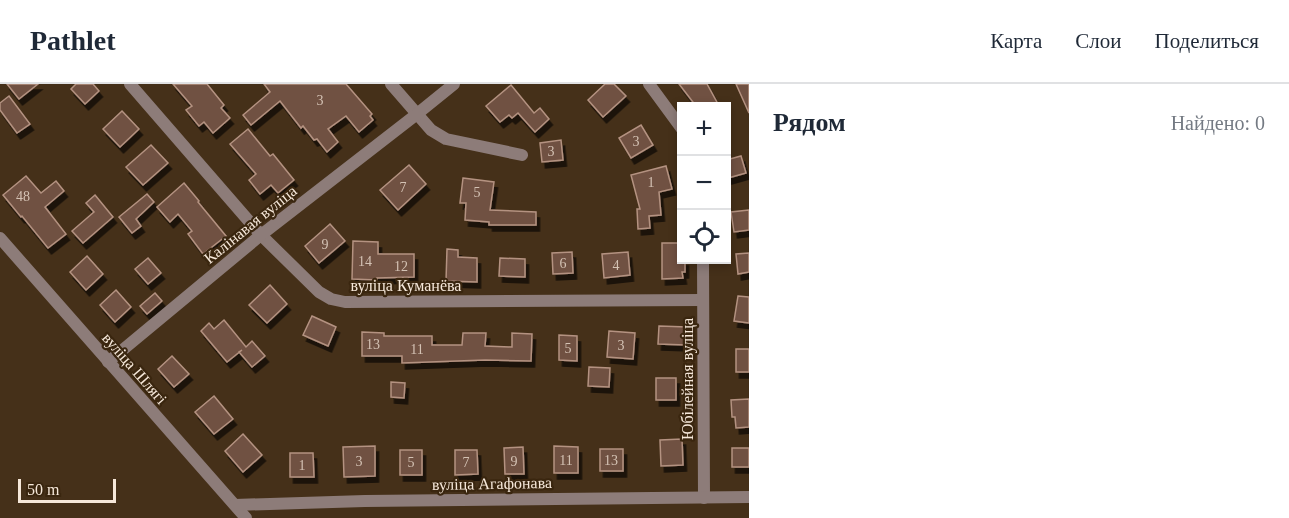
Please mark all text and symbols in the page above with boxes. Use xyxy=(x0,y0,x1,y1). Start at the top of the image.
text: Pathlet xyxy=(30,25,116,56)
text: Карта xyxy=(990,29,1042,53)
text: Слои xyxy=(1075,29,1121,53)
text: Поделиться xyxy=(1154,29,1259,53)
house number: 3 xyxy=(317,93,324,108)
map controls xyxy=(677,102,731,264)
button: + xyxy=(677,102,731,156)
text: Рядом xyxy=(773,108,846,137)
text: Найдено: 0 xyxy=(1171,112,1265,134)
house number: 3 xyxy=(633,134,640,149)
house number: 3 xyxy=(548,144,555,159)
button: − xyxy=(677,156,731,210)
house number: 1 xyxy=(648,175,655,190)
house number: 7 xyxy=(400,180,407,195)
street label: Калінавая вуліца xyxy=(201,182,301,268)
house number: 5 xyxy=(474,185,481,200)
house number: 48 xyxy=(16,189,30,204)
button: locate xyxy=(677,210,731,264)
house number: 9 xyxy=(322,237,329,252)
house number: 14 xyxy=(358,254,372,269)
house number: 6 xyxy=(560,256,567,271)
house number: 4 xyxy=(613,258,620,273)
house number: 12 xyxy=(394,259,408,274)
street label: вуліца Куманёва xyxy=(351,277,461,295)
street label: Юбілейная вуліца xyxy=(679,318,697,440)
street label: вуліца Шлягі xyxy=(98,329,171,409)
house number: 13 xyxy=(366,337,380,352)
house number: 3 xyxy=(618,338,625,353)
house number: 5 xyxy=(565,341,572,356)
house number: 11 xyxy=(410,342,424,357)
house number: 11 xyxy=(559,453,573,468)
house number: 13 xyxy=(604,453,618,468)
house number: 3 xyxy=(356,454,363,469)
house number: 9 xyxy=(511,454,518,469)
house number: 5 xyxy=(408,455,415,470)
house number: 7 xyxy=(463,455,470,470)
house number: 1 xyxy=(299,458,306,473)
street label: вуліца Агафонава xyxy=(432,474,552,494)
scale bar xyxy=(18,476,116,504)
text: 50 m xyxy=(27,481,59,498)

